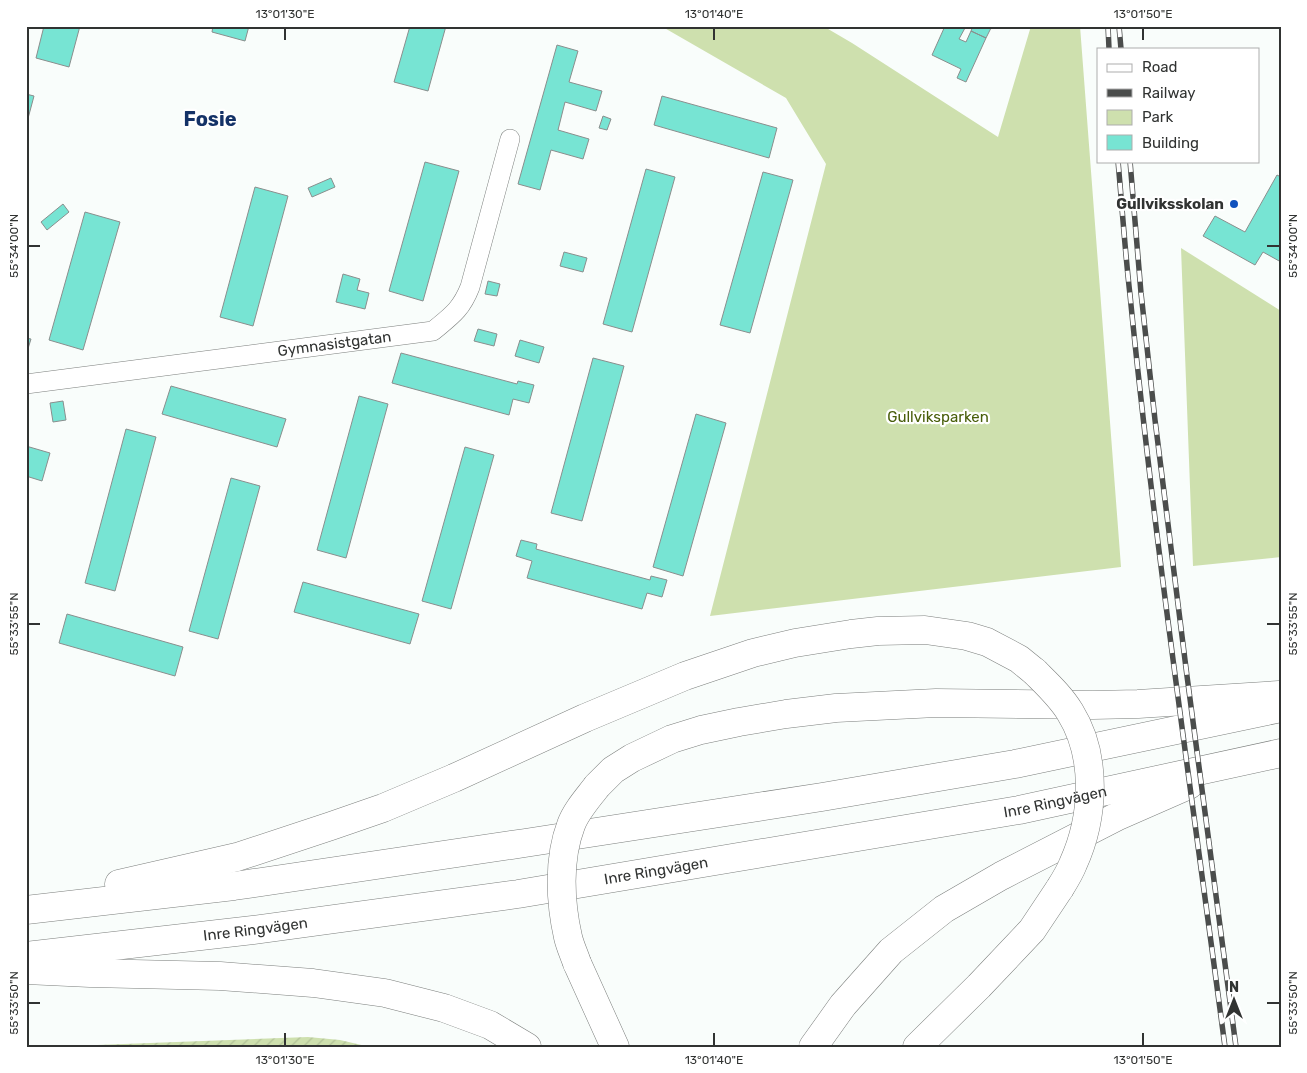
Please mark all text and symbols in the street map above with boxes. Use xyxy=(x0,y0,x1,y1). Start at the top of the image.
text: 13°01'30"E xyxy=(256,7,314,21)
text: 13°01'40"E xyxy=(685,7,743,21)
text: 13°01'50"E xyxy=(1114,7,1172,21)
legend xyxy=(1097,48,1260,162)
text: Road xyxy=(1142,58,1178,76)
text: Railway xyxy=(1142,84,1196,102)
district label: Fosie xyxy=(183,107,237,131)
text: Park xyxy=(1142,108,1173,126)
text: Building xyxy=(1142,134,1199,152)
place label: Gullviksskolan xyxy=(1116,195,1224,213)
marker: Gullviksskolan xyxy=(1228,198,1240,210)
text: 55°34'00"N xyxy=(7,214,21,278)
text: 55°34'00"N xyxy=(1286,214,1300,278)
street label: Gymnasistgatan xyxy=(276,328,392,360)
park label: Gullviksparken xyxy=(887,408,989,426)
text: 55°33'55"N xyxy=(7,592,21,656)
text: 55°33'55"N xyxy=(1286,592,1300,656)
street label: Inre Ringvägen xyxy=(1002,782,1109,821)
street label: Inre Ringvägen xyxy=(603,853,709,888)
street label: Inre Ringvägen xyxy=(202,914,309,945)
text: 55°33'50"N xyxy=(7,971,21,1035)
text: 55°33'50"N xyxy=(1286,971,1300,1035)
north arrow xyxy=(1210,976,1260,1026)
text: N xyxy=(1229,979,1239,996)
text: 13°01'30"E xyxy=(256,1053,314,1067)
text: 13°01'40"E xyxy=(685,1053,743,1067)
text: 13°01'50"E xyxy=(1114,1053,1172,1067)

